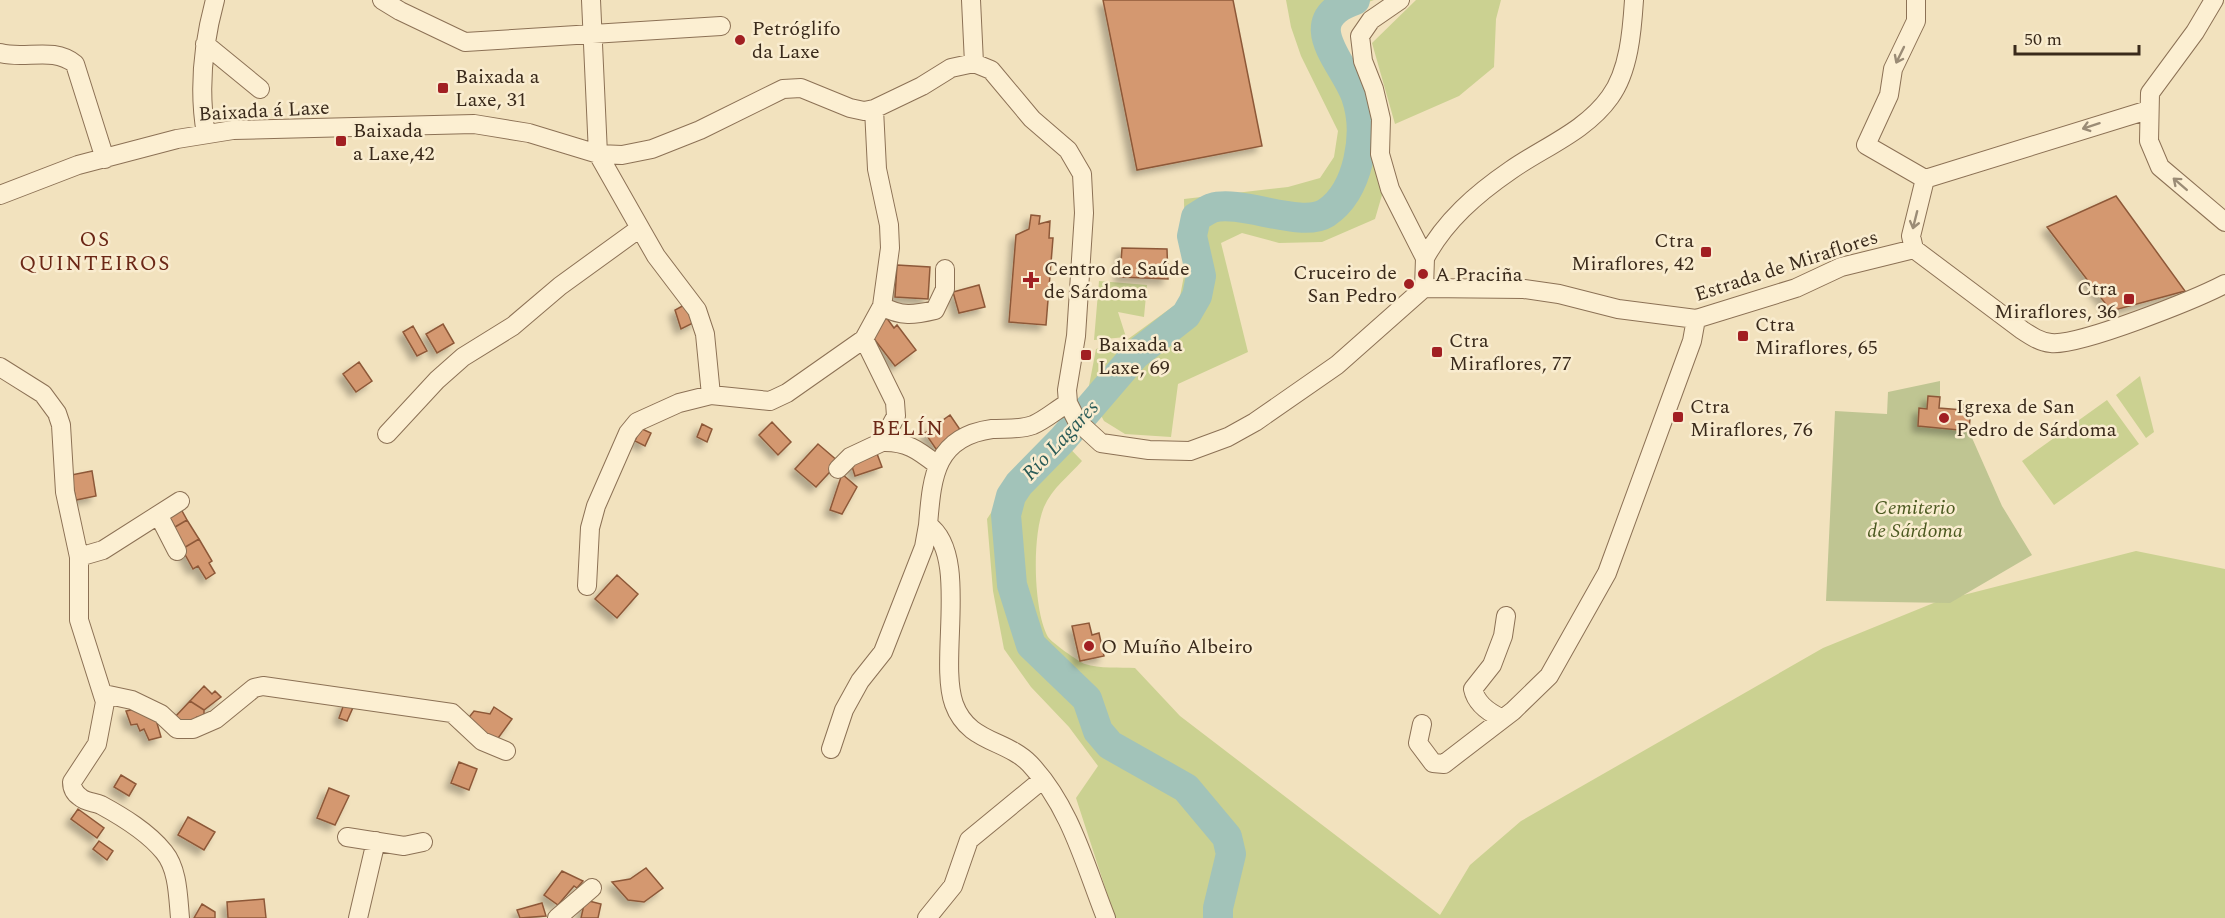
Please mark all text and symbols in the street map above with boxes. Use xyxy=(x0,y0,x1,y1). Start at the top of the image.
place label: Petróglifo da Laxe xyxy=(752,14,841,67)
scale bar xyxy=(2015,18,2140,56)
text: 50 m xyxy=(2024,26,2062,53)
marker: Petróglifo da Laxe xyxy=(733,33,747,47)
one-way arrow xyxy=(1893,45,1905,63)
place label: Baixada a Laxe, 31 xyxy=(455,62,540,115)
marker: Baixada a Laxe, 31 xyxy=(436,81,450,95)
street label: Baixada á Laxe xyxy=(198,93,330,129)
place label: Baixada a Laxe,42 xyxy=(353,116,435,169)
one-way arrow xyxy=(2082,121,2101,132)
marker: Baixada a Laxe,42 xyxy=(334,134,348,148)
one-way arrow xyxy=(2173,177,2188,191)
one-way arrow xyxy=(1909,210,1921,229)
street label: Estrada de Miraflores xyxy=(1691,222,1882,310)
district label: OS QUINTEIROS xyxy=(19,224,171,280)
place label: Ctra Miraflores, 42 xyxy=(1571,226,1694,279)
marker: Ctra Miraflores, 42 xyxy=(1699,245,1713,259)
place label: Centro de Saúde de Sárdoma xyxy=(1044,254,1190,307)
place label: Cruceiro de San Pedro xyxy=(1293,258,1397,311)
place label: A Praciña xyxy=(1435,260,1523,290)
marker: A Praciña xyxy=(1416,267,1430,281)
marker: Centro de Saúde de Sárdoma xyxy=(1022,271,1040,289)
place label: Ctra Miraflores, 36 xyxy=(1994,274,2117,327)
marker: Cruceiro de San Pedro xyxy=(1402,277,1416,291)
marker: Ctra Miraflores, 36 xyxy=(2122,292,2136,306)
place label: Ctra Miraflores, 65 xyxy=(1755,310,1878,363)
place label: Ctra Miraflores, 77 xyxy=(1449,326,1572,379)
marker: Ctra Miraflores, 65 xyxy=(1736,329,1750,343)
place label: Baixada a Laxe, 69 xyxy=(1098,330,1183,383)
marker: Ctra Miraflores, 77 xyxy=(1430,345,1444,359)
marker: Baixada a Laxe, 69 xyxy=(1079,348,1093,362)
place label: Ctra Miraflores, 76 xyxy=(1690,392,1813,445)
place label: Igrexa de San Pedro de Sárdoma xyxy=(1956,392,2117,445)
water label: Río Lagares xyxy=(1015,393,1107,488)
marker: Ctra Miraflores, 76 xyxy=(1671,410,1685,424)
marker: Igrexa de San Pedro de Sárdoma xyxy=(1937,411,1951,425)
district label: BELÍN xyxy=(871,413,945,445)
park label: Cemiterio de Sárdoma xyxy=(1867,493,1963,546)
place label: O Muíño Albeiro xyxy=(1101,632,1253,662)
marker: O Muíño Albeiro xyxy=(1082,639,1096,653)

